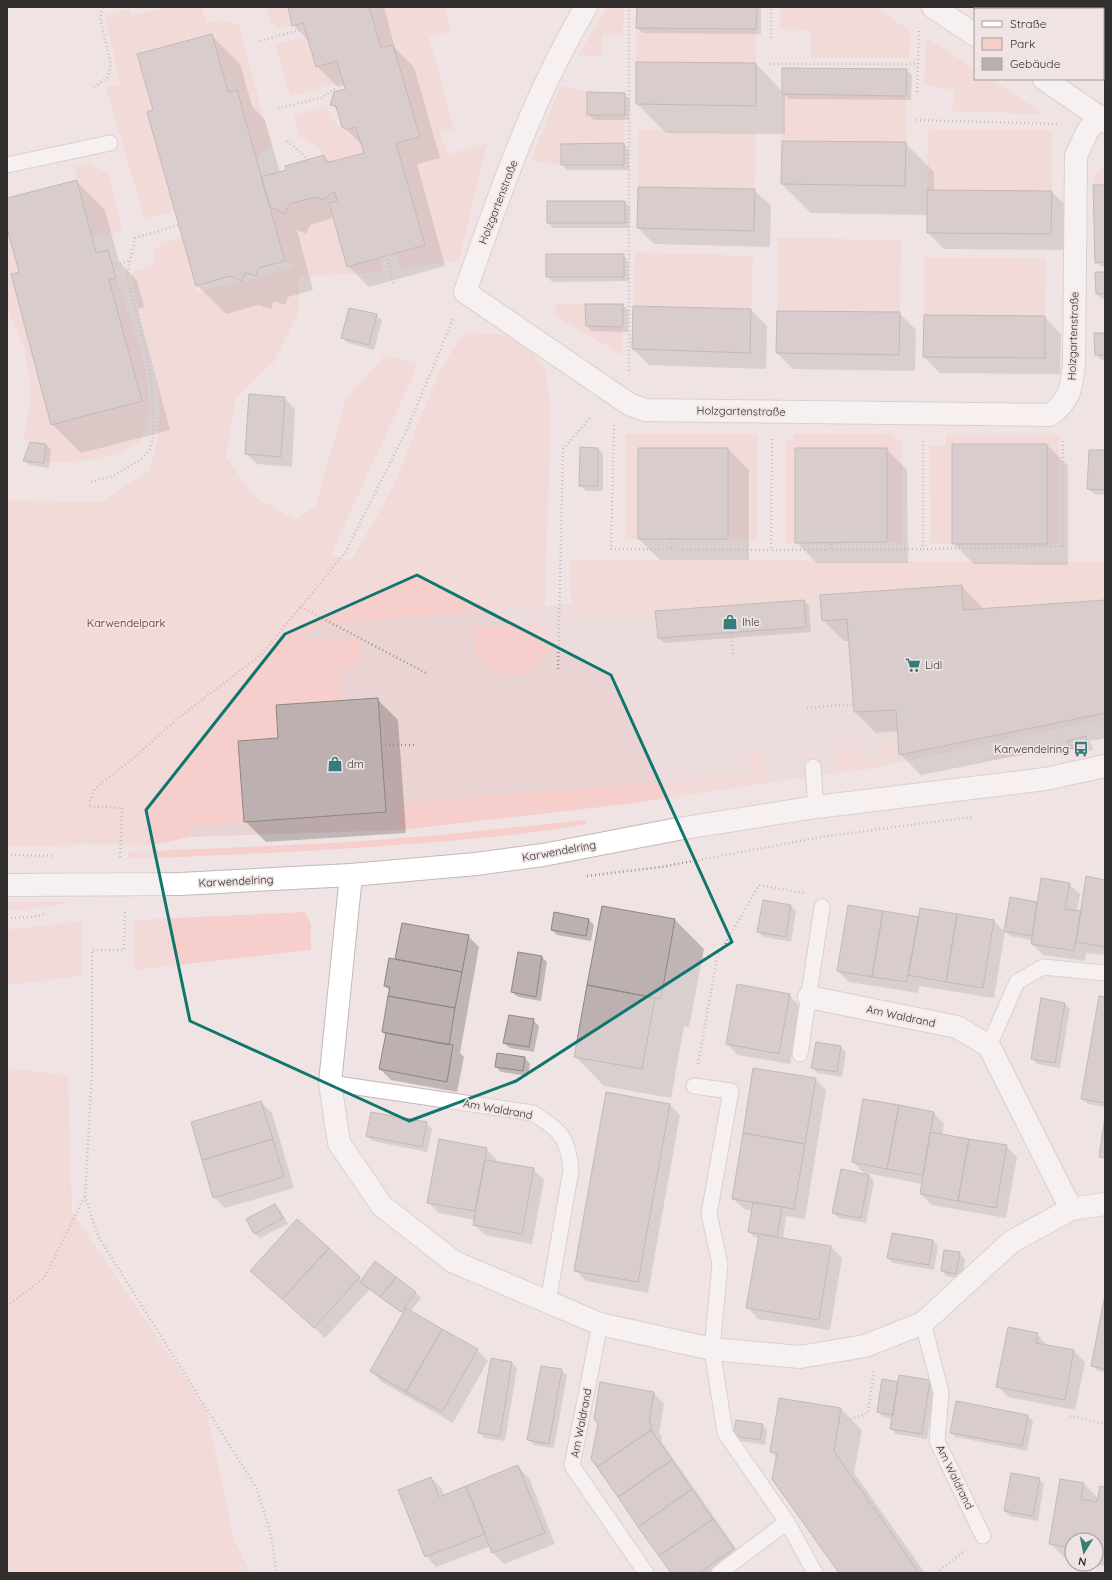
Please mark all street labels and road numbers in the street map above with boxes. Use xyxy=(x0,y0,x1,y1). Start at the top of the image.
street label: Holzgartenstraße xyxy=(476,158,520,246)
street label: Holzgartenstraße xyxy=(1064,291,1082,381)
street label: Holzgartenstraße xyxy=(696,403,786,419)
street label: Karwendelring xyxy=(521,838,597,864)
street label: Karwendelring xyxy=(198,872,274,890)
street label: Am Waldrand xyxy=(865,1002,937,1030)
street label: Am Waldrand xyxy=(462,1096,534,1122)
street label: Am Waldrand xyxy=(567,1387,595,1459)
street label: Am Waldrand xyxy=(933,1442,977,1512)

